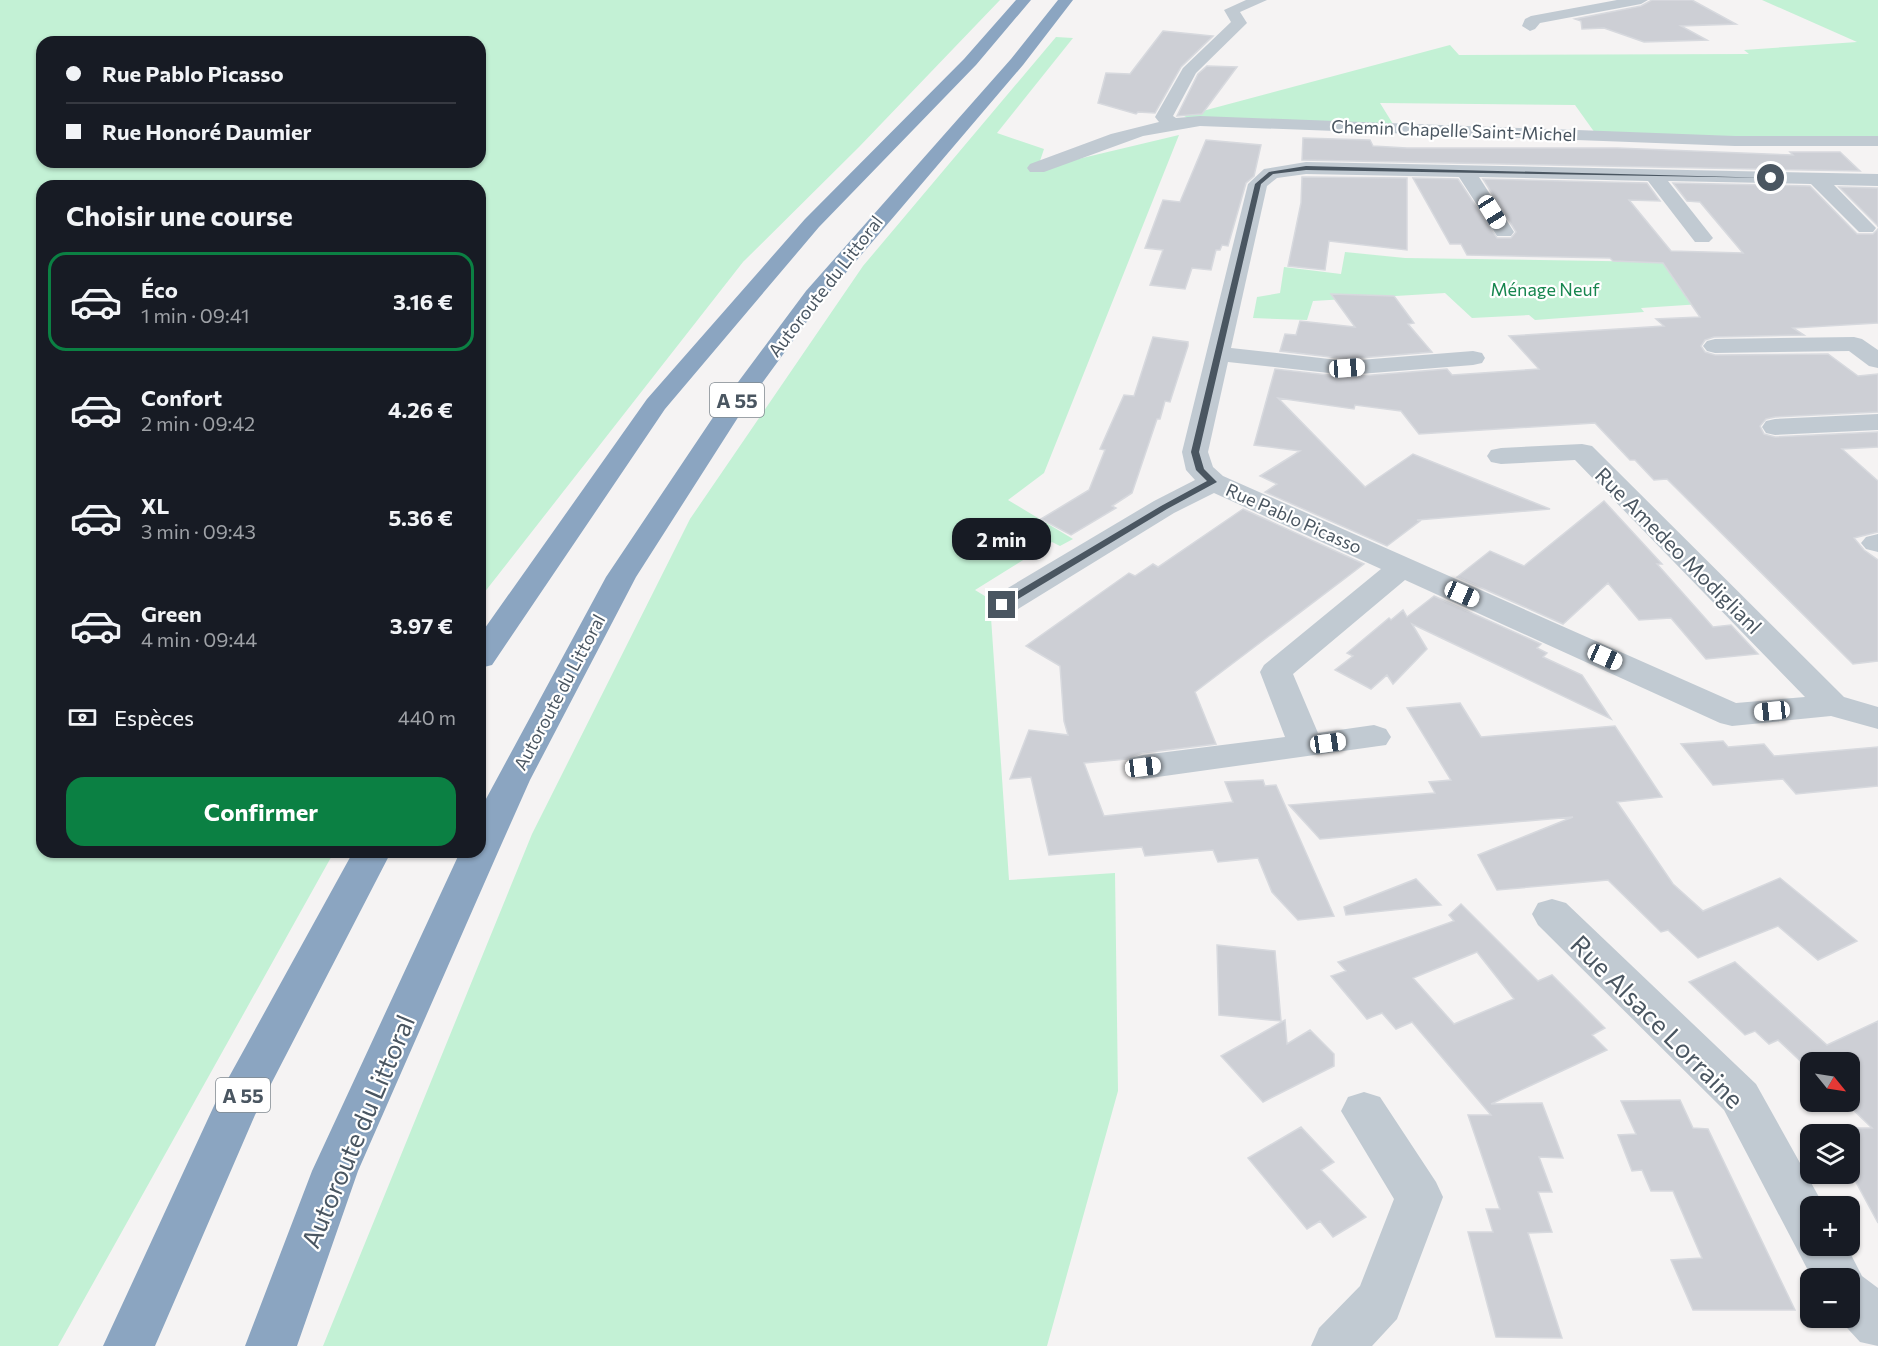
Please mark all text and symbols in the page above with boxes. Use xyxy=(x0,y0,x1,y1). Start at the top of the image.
text: Rue Pablo Picasso xyxy=(102,60,284,87)
street label: Chemin Chapelle Saint-Michel xyxy=(1331,115,1577,145)
text: Rue Honoré Daumier xyxy=(102,118,312,145)
route start xyxy=(1757,164,1784,191)
car xyxy=(1475,192,1509,232)
text: Choisir une course xyxy=(66,199,293,232)
street label: Autoroute du Littoral xyxy=(763,211,887,361)
icon: car xyxy=(69,275,123,329)
text: Éco xyxy=(141,276,178,303)
park label: Ménage Neuf xyxy=(1490,278,1600,300)
text: 3.16 € xyxy=(393,288,453,315)
text: 1 min · 09:41 xyxy=(141,303,250,327)
car xyxy=(1328,358,1366,378)
icon: car xyxy=(69,383,123,437)
road number: A 55 xyxy=(710,383,764,417)
text: Confort xyxy=(141,384,222,411)
text: 4.26 € xyxy=(388,396,453,423)
text: 2 min · 09:42 xyxy=(141,411,255,435)
street label: Rue Amedeo Modiglianl xyxy=(1591,462,1767,638)
street label: Rue Pablo Picasso xyxy=(1223,478,1365,558)
icon: car xyxy=(69,491,123,545)
text: XL xyxy=(141,492,169,519)
text: 5.36 € xyxy=(389,504,453,531)
callout: 2 min xyxy=(952,518,1052,560)
text: 3 min · 09:43 xyxy=(141,519,256,543)
text: 2 min xyxy=(977,527,1026,551)
car xyxy=(1442,578,1482,610)
route end xyxy=(988,591,1015,618)
icon: car xyxy=(69,599,123,653)
text: Green xyxy=(141,600,202,627)
street label: Autoroute du Littoral xyxy=(509,610,609,774)
text: 3.97 € xyxy=(390,612,453,639)
text: 4 min · 09:44 xyxy=(141,627,257,651)
car xyxy=(1585,641,1625,673)
car xyxy=(1753,700,1791,722)
icon: cash xyxy=(66,701,99,734)
text: Espèces xyxy=(114,704,194,731)
text: 440 m xyxy=(398,705,456,729)
car xyxy=(1309,732,1347,754)
car xyxy=(1124,756,1162,778)
button: Confirmer xyxy=(66,777,456,846)
street label: Rue Alsace Lorraine xyxy=(1565,928,1751,1114)
street label: Autoroute du Littoral xyxy=(294,1010,420,1252)
north arrow xyxy=(1800,1052,1860,1112)
map controls xyxy=(1800,1052,1860,1328)
road number: A 55 xyxy=(216,1078,270,1112)
button: layers xyxy=(1800,1124,1860,1184)
button: + xyxy=(1800,1196,1860,1256)
button: − xyxy=(1800,1268,1860,1328)

